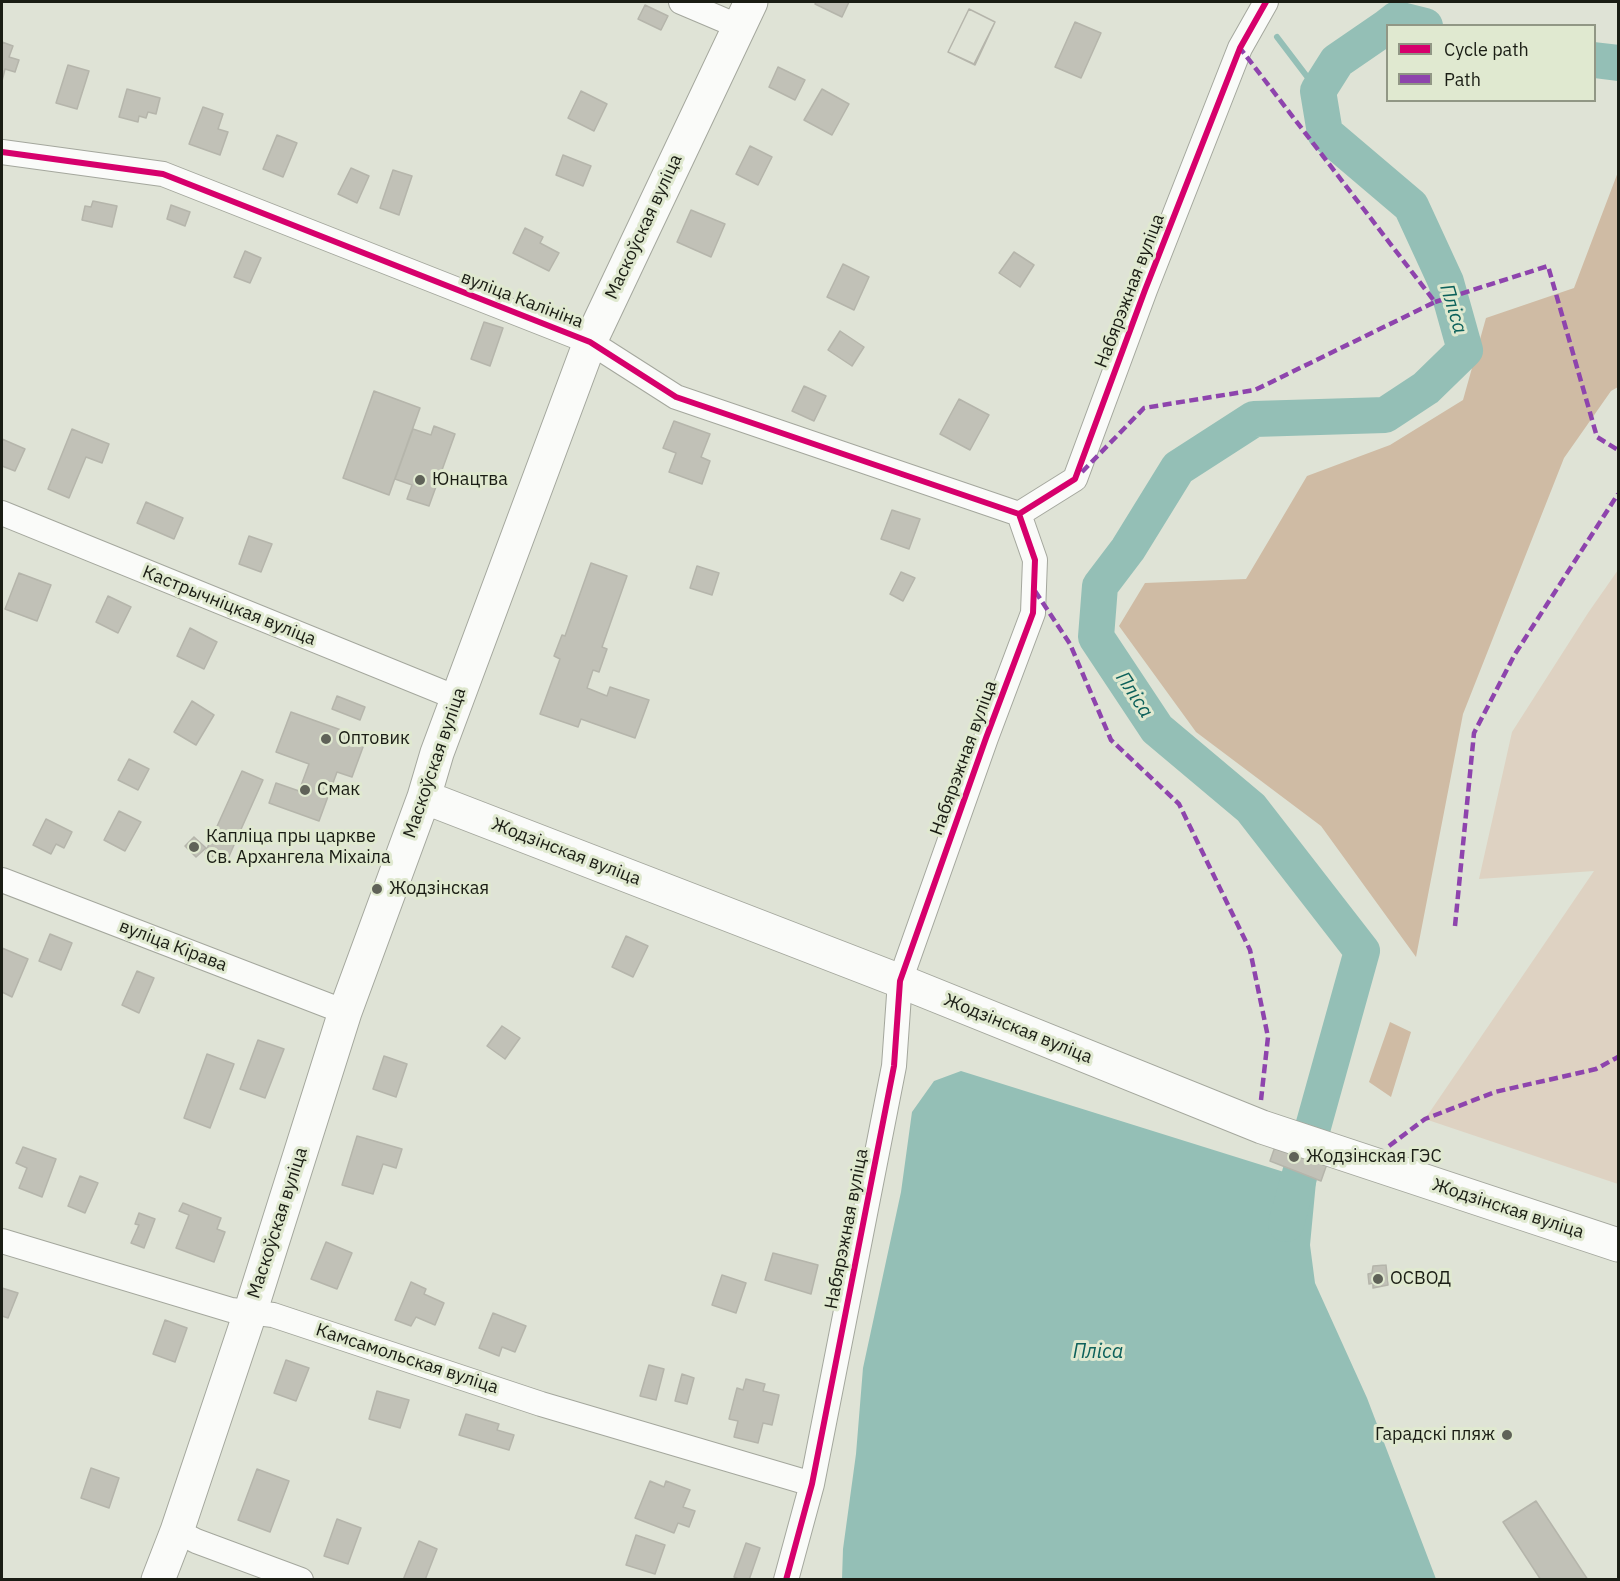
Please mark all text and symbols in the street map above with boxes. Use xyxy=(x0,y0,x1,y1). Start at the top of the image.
legend xyxy=(1386,24,1596,102)
text: Cycle path xyxy=(1444,38,1529,61)
text: Path xyxy=(1444,68,1481,91)
street label: Маскоўская вуліца xyxy=(601,151,687,303)
street label: Набярэжная вуліца xyxy=(1091,211,1169,371)
street label: вуліца Калініна xyxy=(458,267,586,333)
water label: Пліса xyxy=(1434,281,1472,337)
place label: Юнацтва xyxy=(432,469,508,491)
marker: Юнацтва xyxy=(413,473,427,487)
street label: Кастрычніцкая вуліца xyxy=(139,561,319,651)
water label: Пліса xyxy=(1110,667,1158,723)
street label: Набярэжная вуліца xyxy=(926,678,1002,838)
street label: Маскоўская вуліца xyxy=(399,685,471,841)
place label: Оптовик xyxy=(338,728,410,750)
marker: Оптовик xyxy=(319,732,333,746)
place label: Смак xyxy=(317,779,360,801)
marker: Смак xyxy=(298,783,312,797)
street label: Жодзінская вуліца xyxy=(488,814,644,890)
place label: Капліца пры царкве Св. Архангела Міхаіла xyxy=(206,826,391,868)
marker: Капліца пры царкве Св. Архангела Міхаіла xyxy=(187,840,201,854)
place label: Жодзінская xyxy=(389,878,489,900)
marker: Жодзінская xyxy=(370,882,384,896)
street label: вуліца Кірава xyxy=(116,916,230,976)
street label: Жодзінская вуліца xyxy=(941,989,1095,1069)
street label: Маскоўская вуліца xyxy=(243,1145,313,1301)
place label: Жодзінская ГЭС xyxy=(1306,1146,1442,1168)
street label: Набярэжная вуліца xyxy=(821,1147,873,1311)
marker: Жодзінская ГЭС xyxy=(1287,1150,1301,1164)
street label: Жодзінская вуліца xyxy=(1430,1174,1586,1244)
place label: ОСВОД xyxy=(1390,1268,1451,1290)
marker: ОСВОД xyxy=(1371,1272,1385,1286)
street label: Камсамольская вуліца xyxy=(313,1319,501,1399)
water label: Пліса xyxy=(1073,1340,1123,1364)
place label: Гарадскі пляж xyxy=(1375,1424,1495,1446)
marker: Гарадскі пляж xyxy=(1500,1428,1514,1442)

